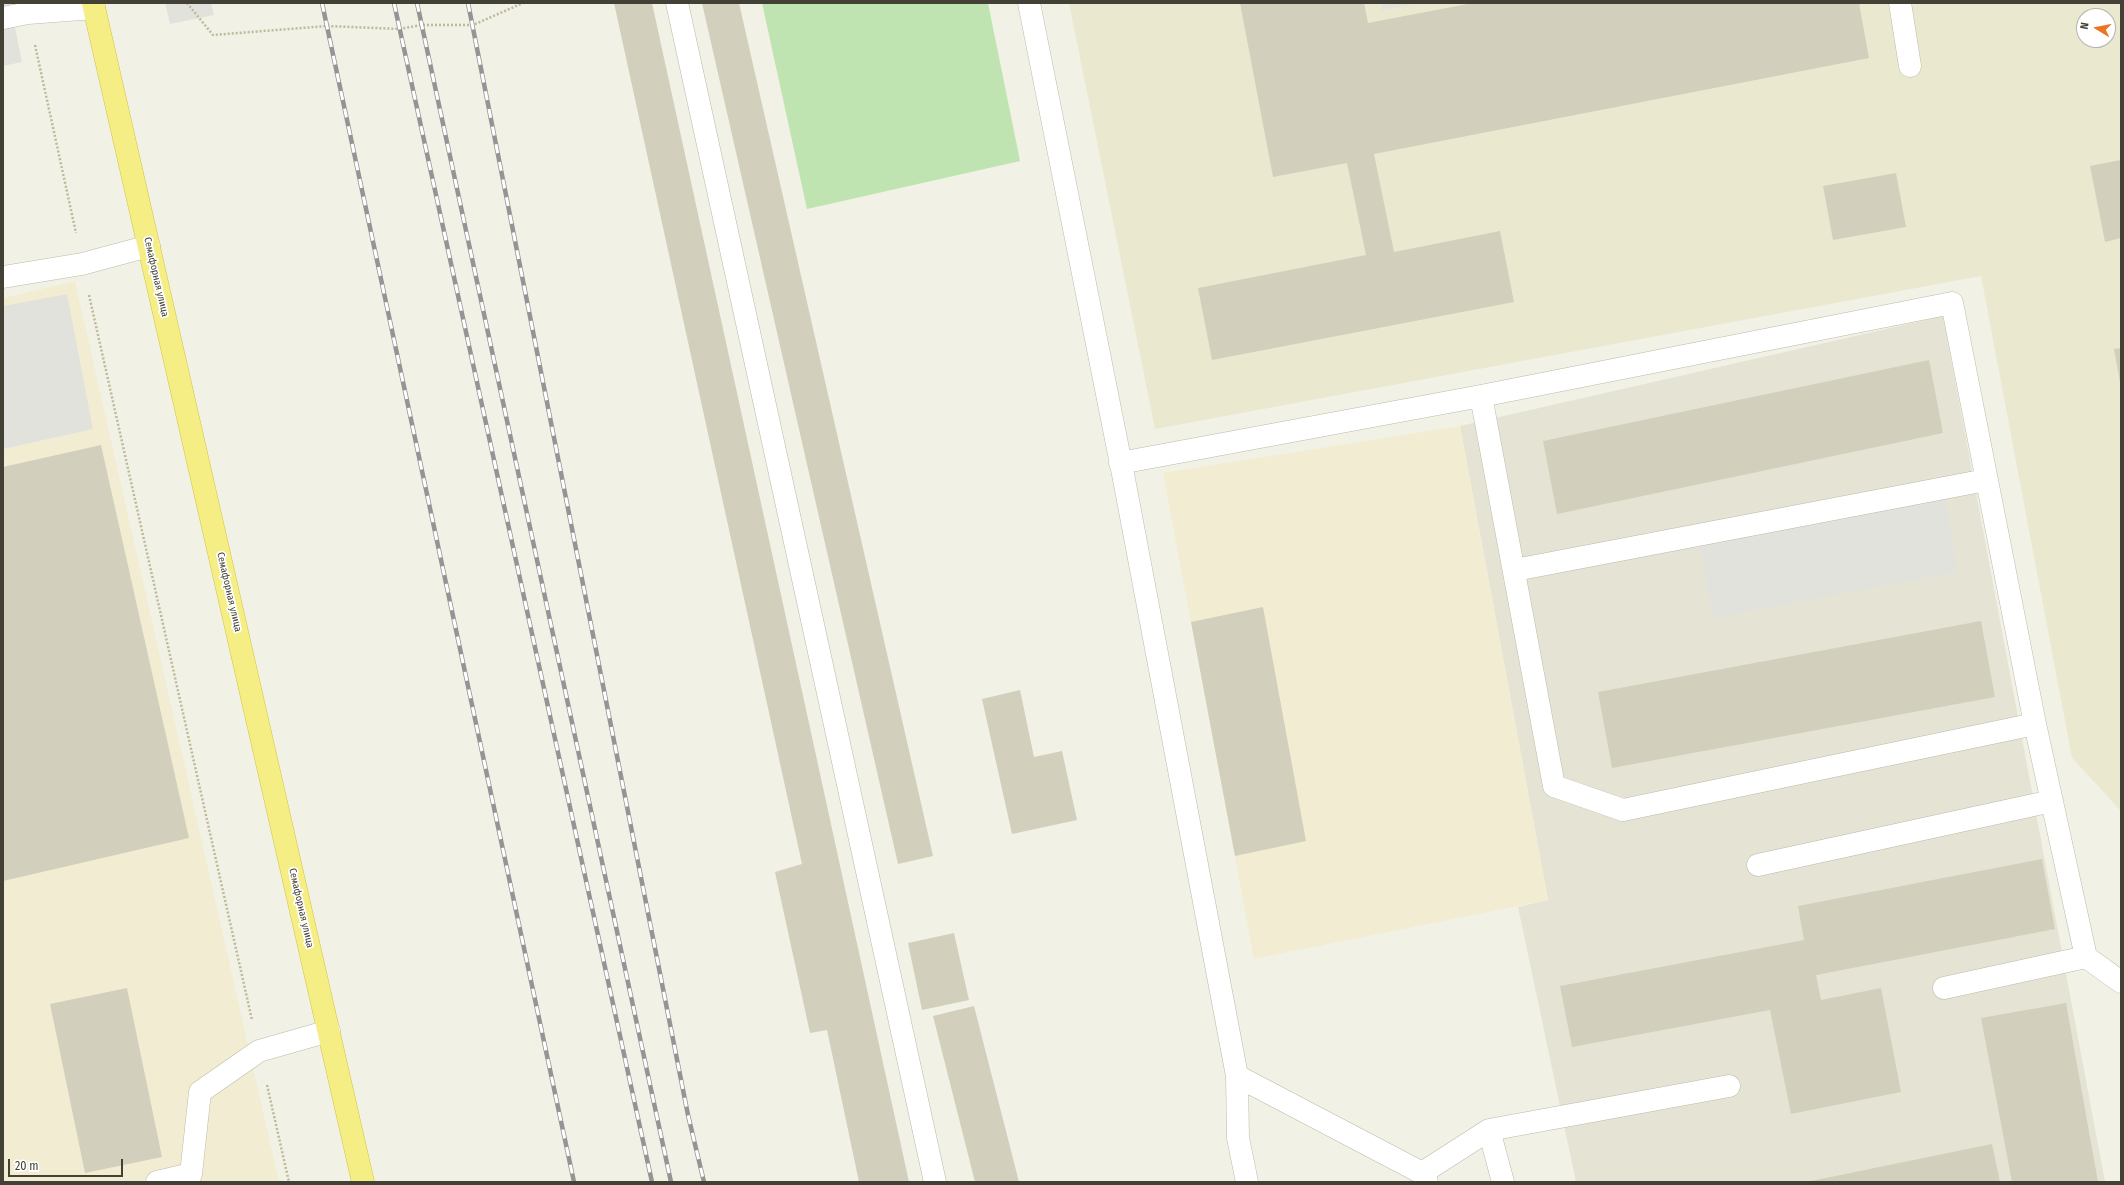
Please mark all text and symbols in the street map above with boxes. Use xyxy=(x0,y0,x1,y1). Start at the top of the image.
north arrow xyxy=(2076,8,2116,48)
text: N xyxy=(2078,22,2092,30)
street label: Семафорная улица xyxy=(141,236,171,318)
street label: Семафорная улица xyxy=(214,551,244,633)
street label: Семафорная улица xyxy=(286,867,316,949)
scale bar xyxy=(10,1151,125,1177)
text: 20 m xyxy=(15,1159,39,1173)

